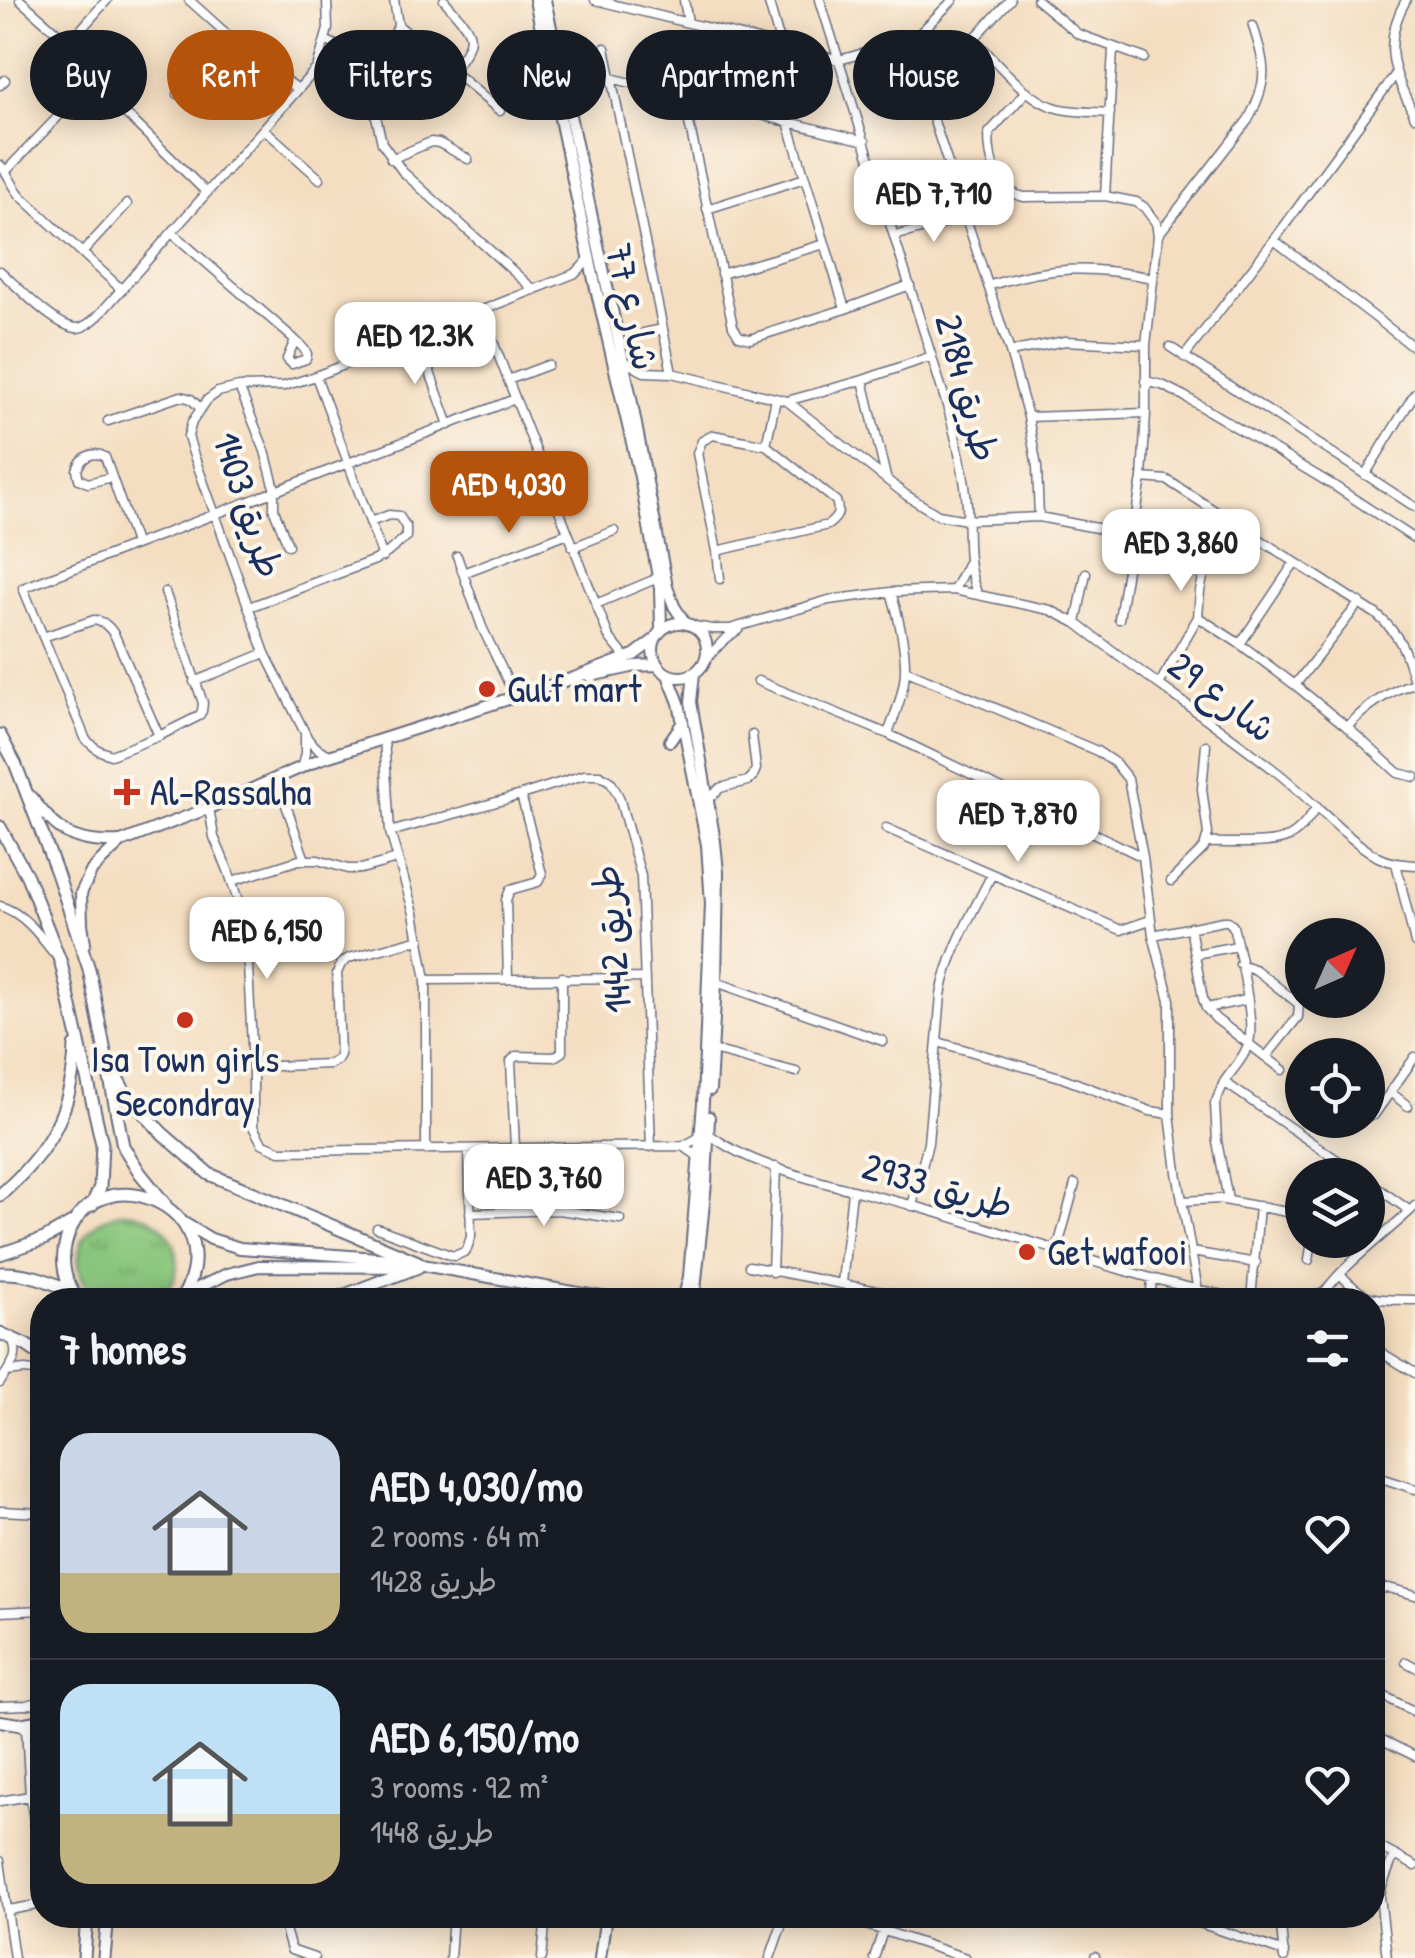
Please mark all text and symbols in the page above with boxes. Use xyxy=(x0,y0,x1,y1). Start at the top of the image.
chip: Buy xyxy=(30,30,147,120)
chip: Rent xyxy=(167,30,294,120)
chip: Filters xyxy=(314,30,467,120)
chip: New xyxy=(487,30,606,120)
chip: Apartment xyxy=(626,30,833,120)
chip: House xyxy=(853,30,995,120)
pin: AED 7,710 xyxy=(820,160,1048,245)
text: AED 7,710 xyxy=(876,171,992,214)
street label: شارع 77 xyxy=(591,238,673,376)
pin: AED 12.3K xyxy=(301,302,529,387)
street label: طريق 2184 xyxy=(923,308,1013,467)
text: AED 12.3K xyxy=(357,313,473,356)
street label: طريق 1403 xyxy=(201,425,297,584)
pin: AED 4,030 xyxy=(395,451,623,536)
text: AED 4,030 xyxy=(452,462,566,505)
pin: AED 3,860 xyxy=(1067,509,1295,594)
text: AED 3,860 xyxy=(1124,520,1238,563)
street label: شارع 29 xyxy=(1157,639,1287,755)
place label: Gulf mart xyxy=(507,662,642,714)
marker: Gulf mart xyxy=(476,678,498,700)
place label: Al-Rassalha xyxy=(150,765,311,817)
marker: Al-Rassalha xyxy=(114,779,140,805)
pin: AED 7,870 xyxy=(904,780,1132,865)
text: AED 7,870 xyxy=(959,791,1077,834)
street label: طريق 1442 xyxy=(579,863,643,1015)
pin: AED 6,150 xyxy=(153,897,381,982)
text: AED 6,150 xyxy=(211,908,323,951)
north arrow xyxy=(1285,918,1385,1018)
map controls xyxy=(1285,918,1385,1258)
marker: Isa Town girls Secondray xyxy=(174,1009,196,1031)
place label: Isa Town girls Secondray xyxy=(91,1032,279,1128)
button: locate xyxy=(1285,1038,1385,1138)
street label: طريق 2933 xyxy=(857,1139,1020,1231)
pin: AED 3,760 xyxy=(430,1144,658,1229)
text: AED 3,760 xyxy=(486,1155,602,1198)
button: layers xyxy=(1285,1158,1385,1258)
place label: Get wafooi xyxy=(1047,1225,1187,1277)
marker: Get wafooi xyxy=(1016,1241,1038,1263)
text: 7 homes xyxy=(60,1320,186,1377)
icon: filters xyxy=(1300,1321,1355,1376)
text: AED 4,030/mo xyxy=(370,1457,583,1514)
icon: home xyxy=(140,1473,260,1593)
icon: heart xyxy=(1300,1506,1355,1561)
text: 2 rooms · 64 m² xyxy=(370,1514,547,1557)
text: طريق 1428 xyxy=(370,1559,497,1602)
text: AED 6,150/mo xyxy=(370,1708,579,1765)
icon: home xyxy=(140,1724,260,1844)
icon: heart xyxy=(1300,1757,1355,1812)
text: 3 rooms · 92 m² xyxy=(370,1765,548,1808)
text: طريق 1448 xyxy=(370,1810,494,1853)

